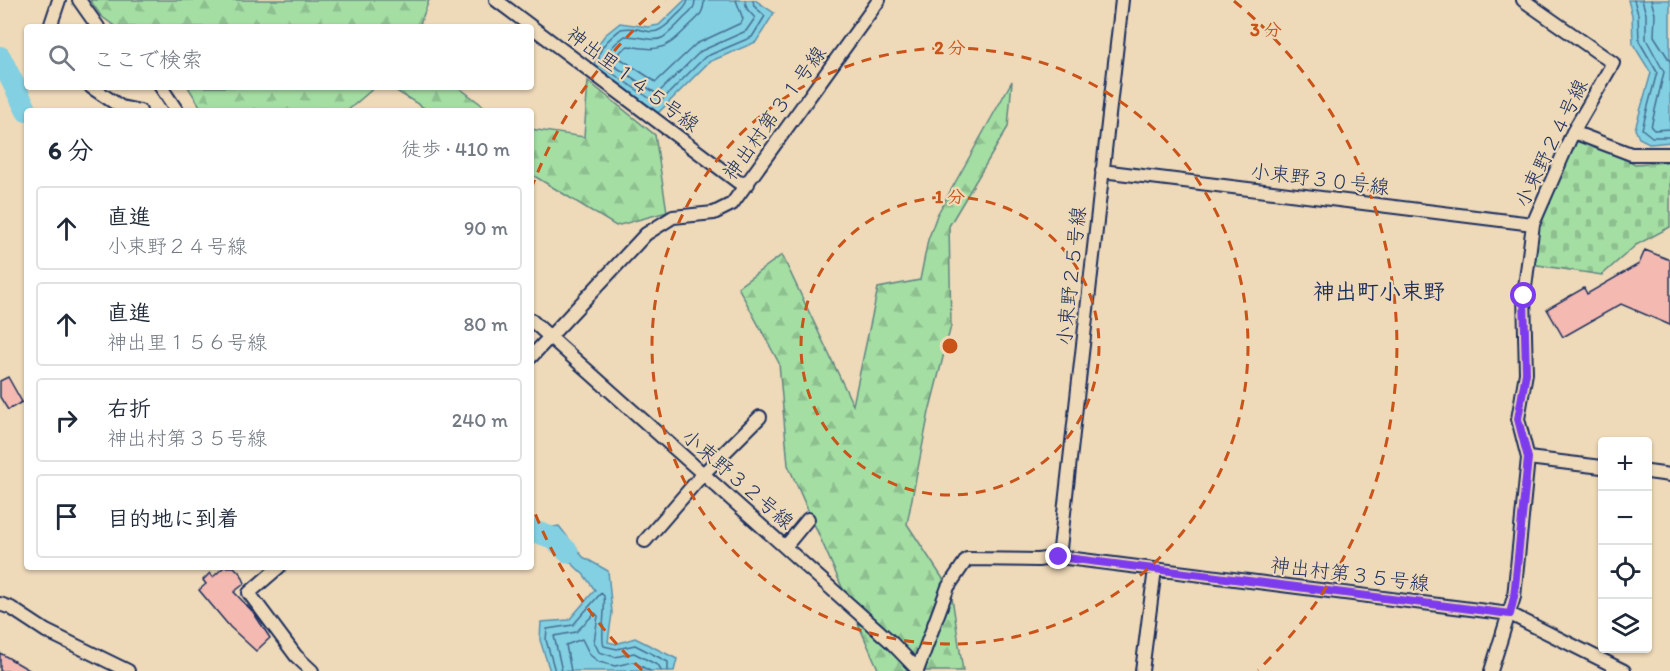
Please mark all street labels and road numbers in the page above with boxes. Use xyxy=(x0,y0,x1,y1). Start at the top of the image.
street label: 神出里１４５号線 xyxy=(562,21,704,137)
street label: 神出村第３１号線 xyxy=(717,41,831,185)
street label: 小束野２４号線 xyxy=(1510,75,1592,211)
street label: 小束野３０号線 xyxy=(1249,159,1391,199)
street label: 小束野２５号線 xyxy=(1052,205,1090,347)
street label: 小束野３２号線 xyxy=(677,424,799,534)
street label: 神出村第３５号線 xyxy=(1269,552,1431,596)

